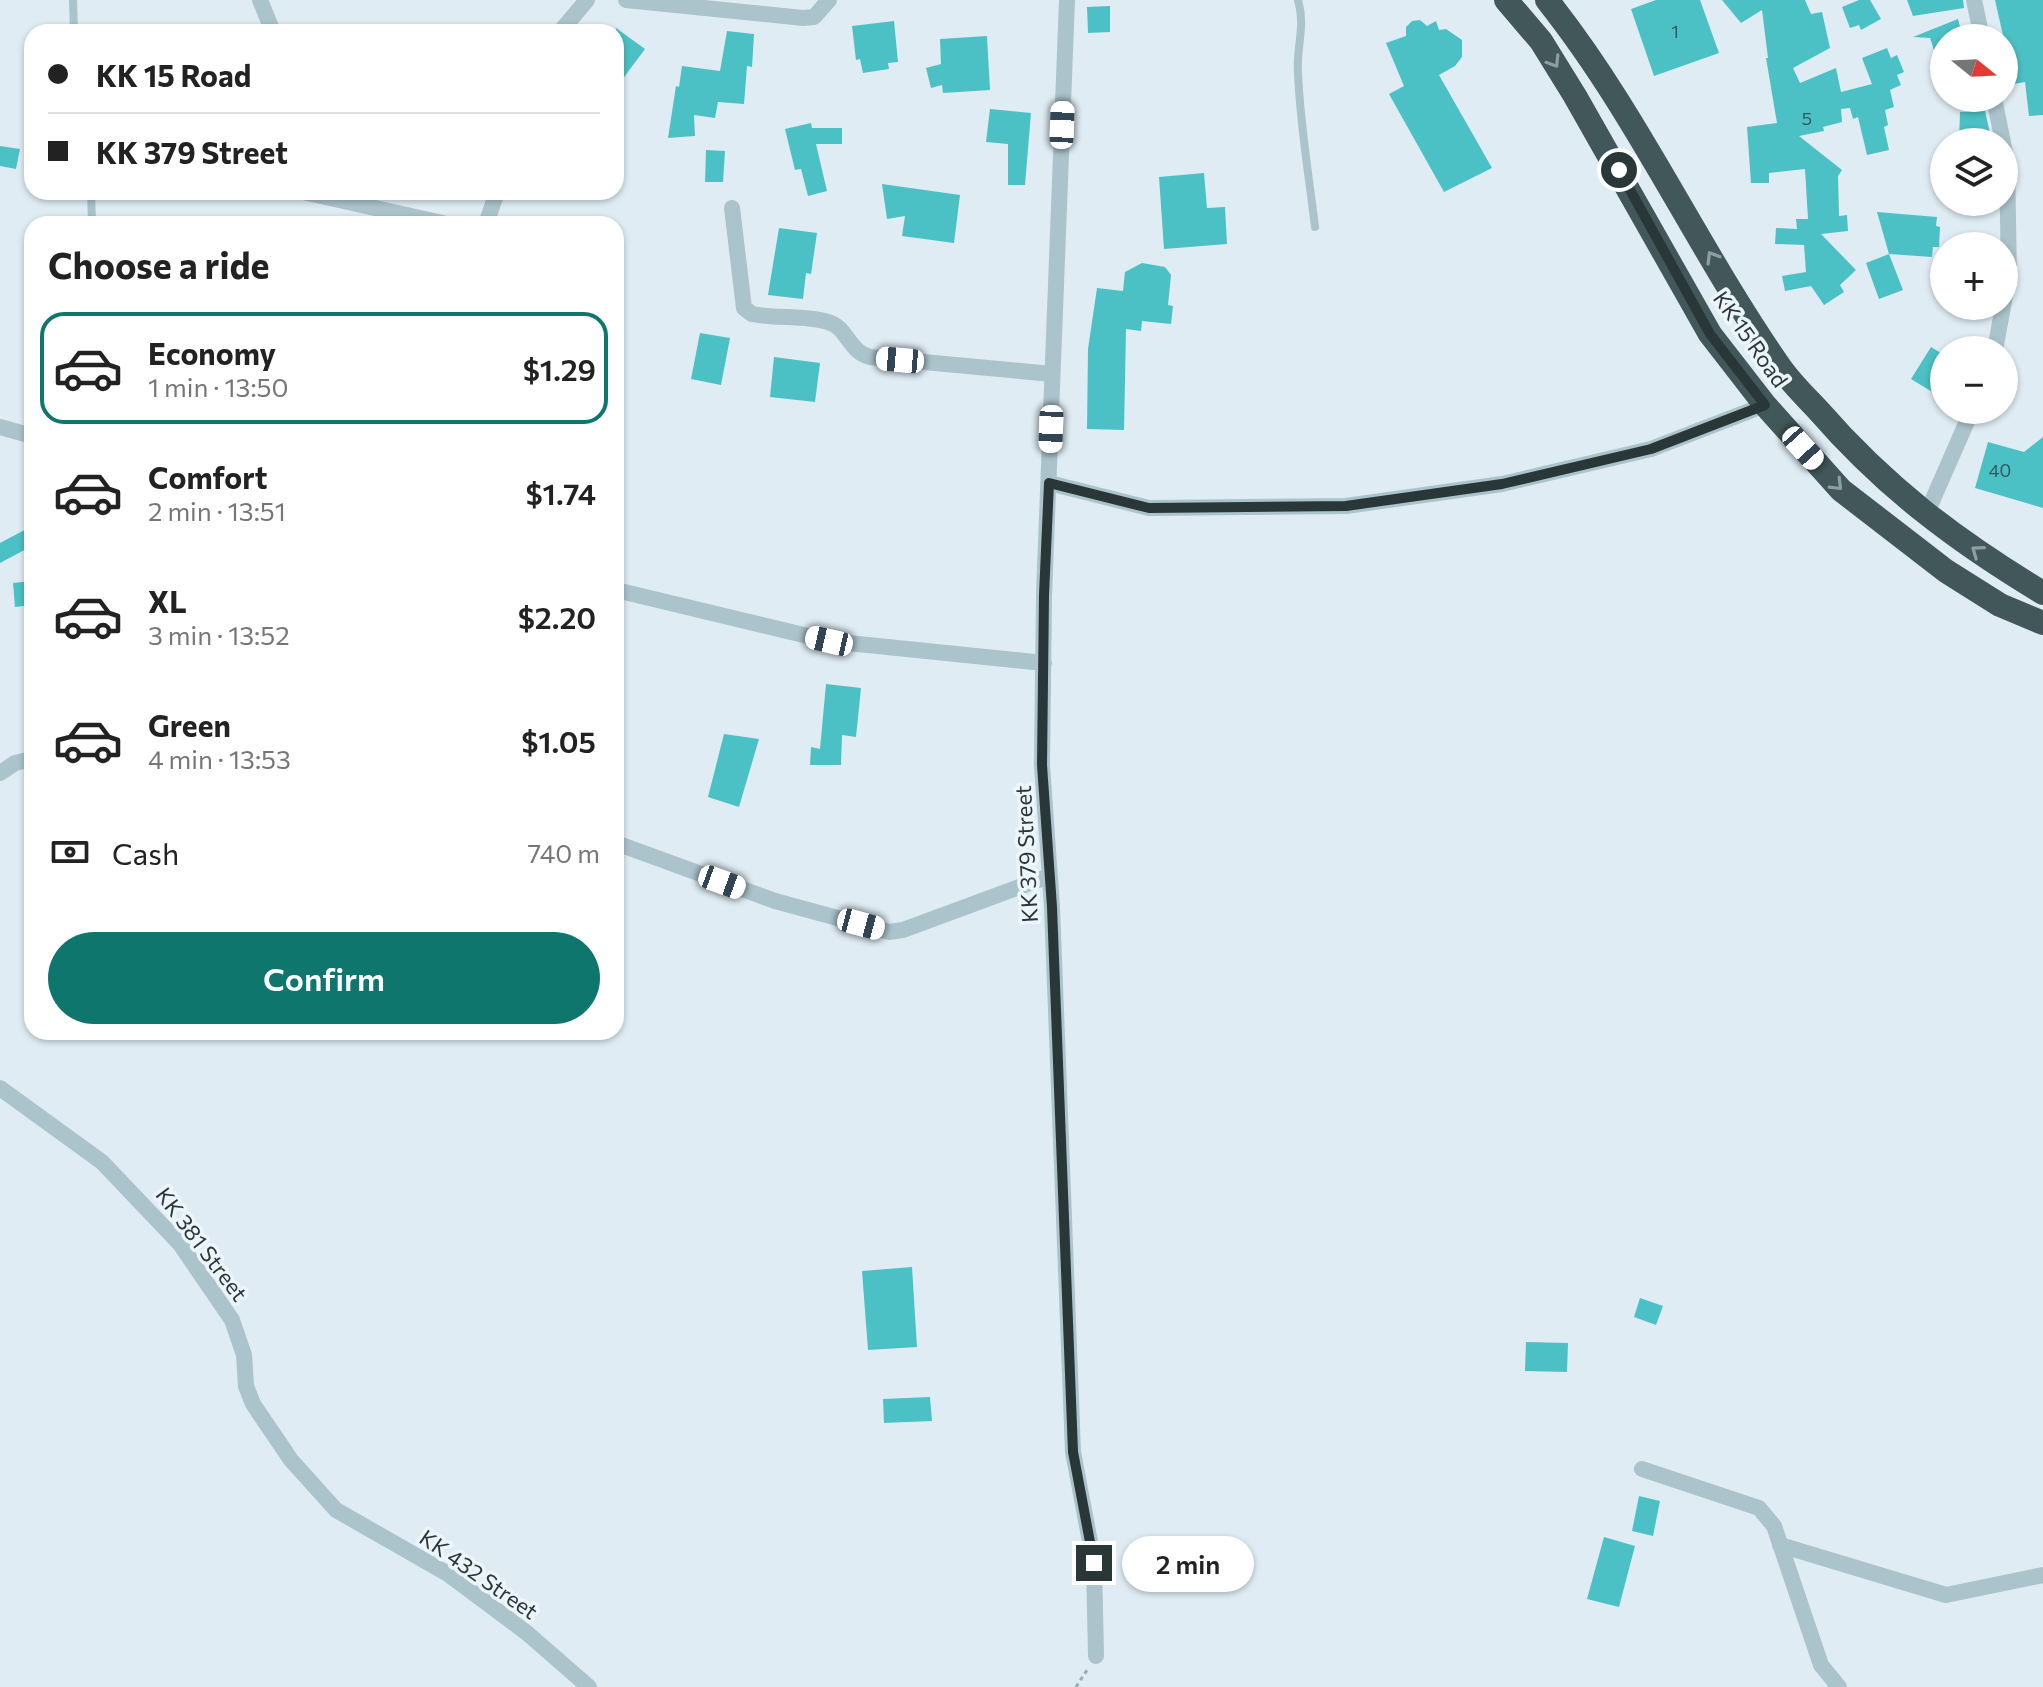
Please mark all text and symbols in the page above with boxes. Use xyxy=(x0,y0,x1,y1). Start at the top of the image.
house number: 1 xyxy=(1671,20,1679,42)
north arrow xyxy=(1930,24,2018,112)
map controls xyxy=(1930,24,2018,424)
one-way arrow xyxy=(1544,53,1559,68)
text: KK 15 Road xyxy=(96,56,251,93)
car xyxy=(1049,101,1075,149)
house number: 5 xyxy=(1802,107,1812,129)
button: layers xyxy=(1930,128,2018,216)
text: KK 379 Street xyxy=(96,133,288,170)
route start xyxy=(1601,152,1637,188)
button: + xyxy=(1930,232,2018,320)
text: Choose a ride xyxy=(48,242,269,286)
one-way arrow xyxy=(1706,251,1722,266)
street label: KK 15 Road xyxy=(1708,286,1794,392)
icon: car xyxy=(52,332,124,404)
text: Economy xyxy=(148,334,276,371)
button: − xyxy=(1930,336,2018,424)
car xyxy=(875,346,925,374)
text: $1.29 xyxy=(523,350,596,387)
text: 1 min · 13:50 xyxy=(148,371,288,402)
car xyxy=(1038,405,1064,453)
car xyxy=(1778,422,1828,474)
icon: car xyxy=(52,456,124,528)
text: Comfort xyxy=(148,458,267,495)
house number: 40 xyxy=(1989,459,2011,481)
text: $1.74 xyxy=(525,474,596,511)
one-way arrow xyxy=(1828,476,1843,490)
text: 2 min · 13:51 xyxy=(148,495,286,526)
one-way arrow xyxy=(1971,546,1986,561)
icon: car xyxy=(52,580,124,652)
text: XL xyxy=(148,582,187,619)
text: $2.20 xyxy=(518,598,596,635)
text: 3 min · 13:52 xyxy=(148,619,290,650)
car xyxy=(803,624,855,658)
icon: car xyxy=(52,704,124,776)
text: Green xyxy=(148,706,231,743)
text: $1.05 xyxy=(521,722,596,759)
text: 4 min · 13:53 xyxy=(148,743,291,774)
street label: KK 379 Street xyxy=(1009,785,1043,923)
icon: cash xyxy=(48,830,92,874)
text: Cash xyxy=(112,834,179,871)
text: 740 m xyxy=(528,837,600,868)
car xyxy=(695,863,749,901)
car xyxy=(835,906,887,942)
button: Confirm xyxy=(48,932,600,1024)
street label: KK 381 Street xyxy=(150,1182,254,1306)
street label: KK 432 Street xyxy=(415,1523,543,1625)
callout: 2 min xyxy=(1122,1535,1254,1591)
route end xyxy=(1076,1545,1112,1581)
text: 2 min xyxy=(1156,1548,1220,1579)

